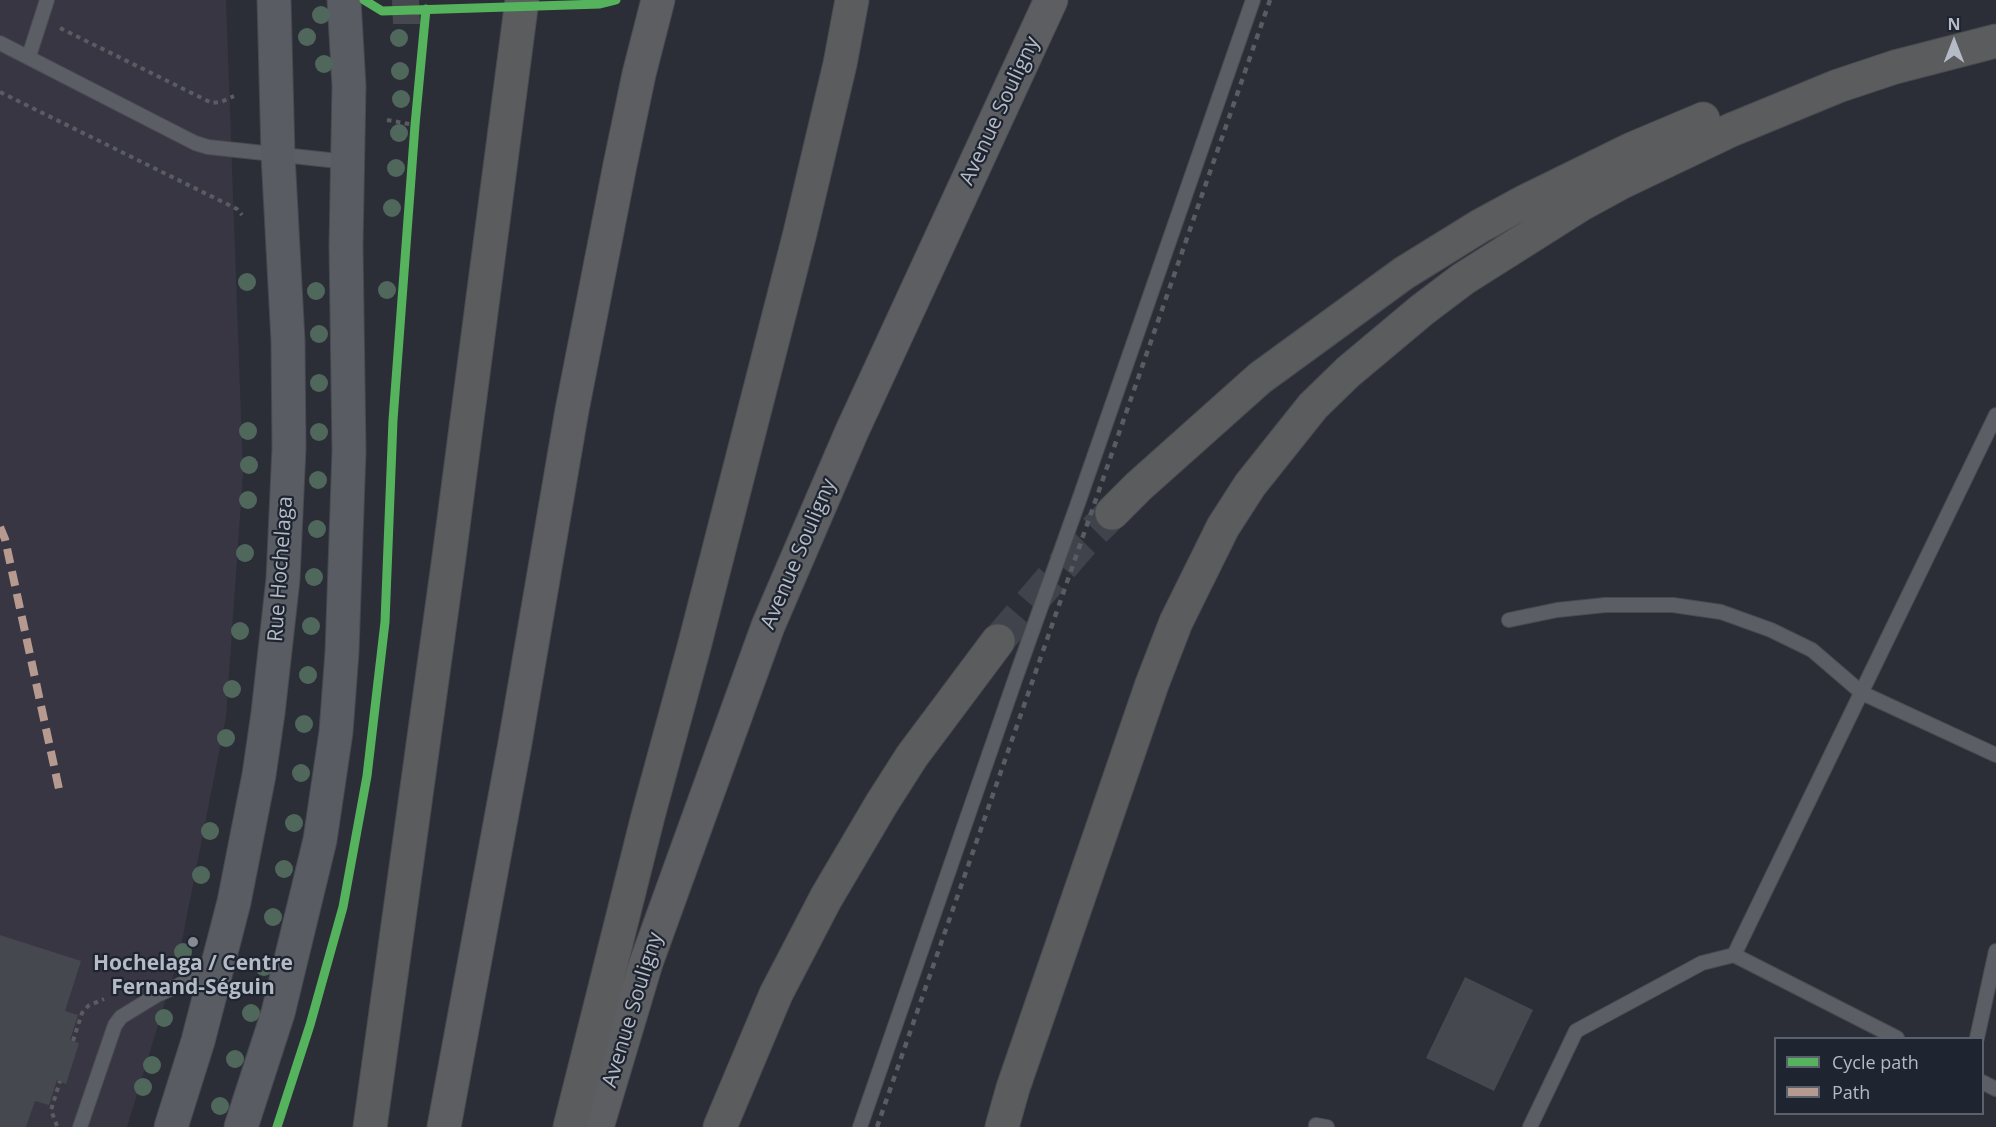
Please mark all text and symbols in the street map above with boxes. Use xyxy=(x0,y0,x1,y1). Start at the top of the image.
north arrow xyxy=(1924,12,1984,72)
text: N xyxy=(1947,13,1961,35)
street label: Avenue Souligny xyxy=(955,33,1045,189)
street label: Avenue Souligny xyxy=(756,475,842,633)
street label: Rue Hochelaga xyxy=(263,495,299,643)
street label: Avenue Souligny xyxy=(597,929,669,1091)
marker: Hochelaga / Centre Fernand-Séguin xyxy=(186,935,200,949)
place label: Hochelaga / Centre Fernand-Séguin xyxy=(93,951,293,1001)
legend xyxy=(1774,1037,1984,1115)
text: Cycle path xyxy=(1832,1050,1919,1074)
text: Path xyxy=(1832,1080,1870,1104)

